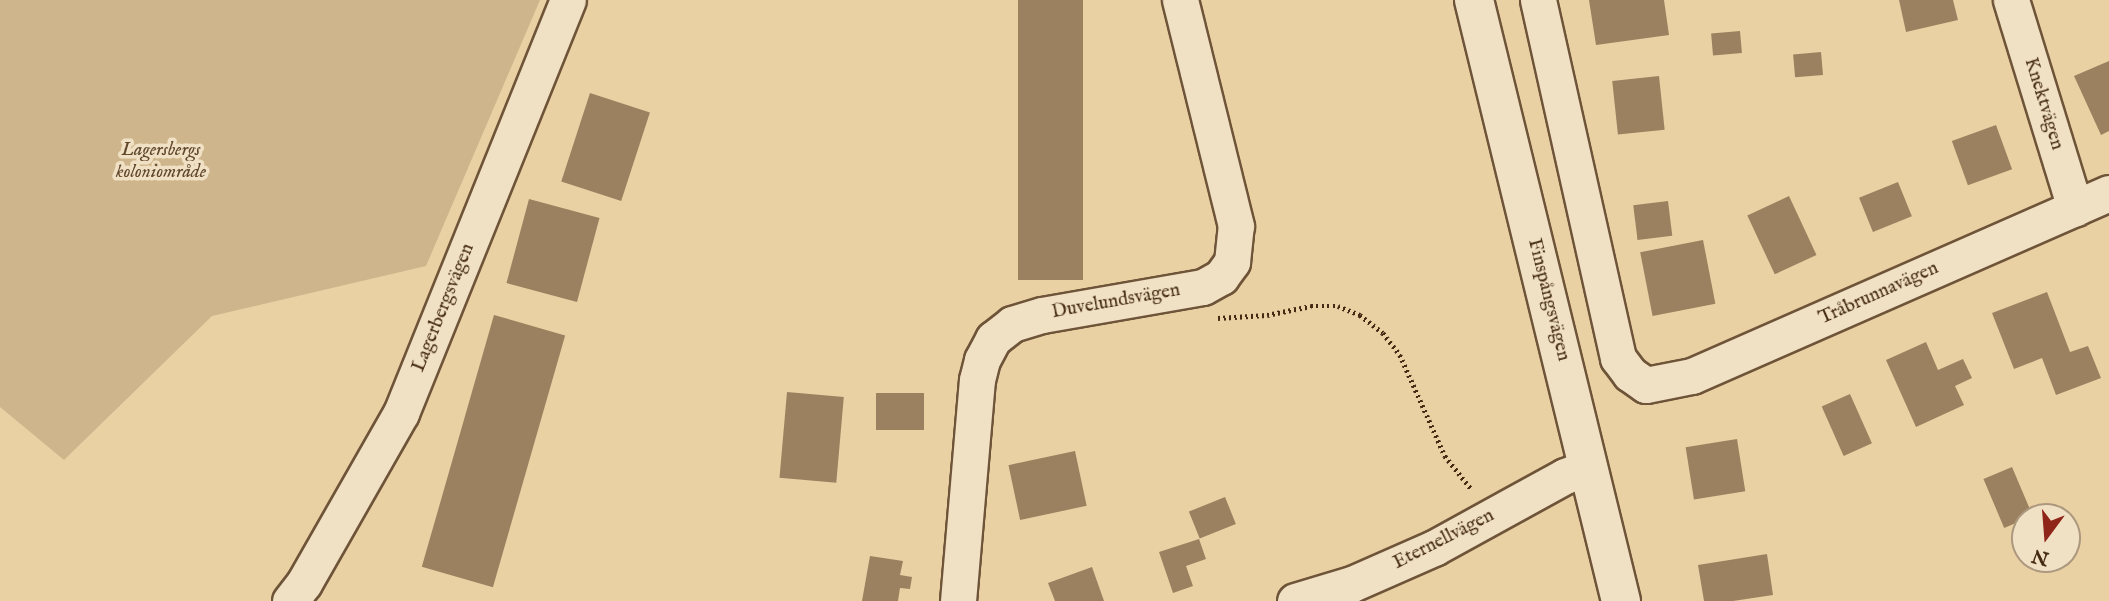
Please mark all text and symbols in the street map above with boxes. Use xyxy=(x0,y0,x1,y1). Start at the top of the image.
street label: Knektvägen xyxy=(2018,55,2068,153)
park label: Lagersbergs koloniområde xyxy=(116,140,206,184)
street label: Finspångsvägen xyxy=(1522,236,1574,364)
street label: Lagerbergsvägen xyxy=(408,241,480,375)
street label: Tråbrunnavägen xyxy=(1816,257,1942,331)
street label: Duvelundsvägen xyxy=(1050,280,1182,324)
north arrow xyxy=(2011,503,2081,573)
street label: Eternellvägen xyxy=(1390,505,1498,575)
text: N xyxy=(2030,542,2052,570)

